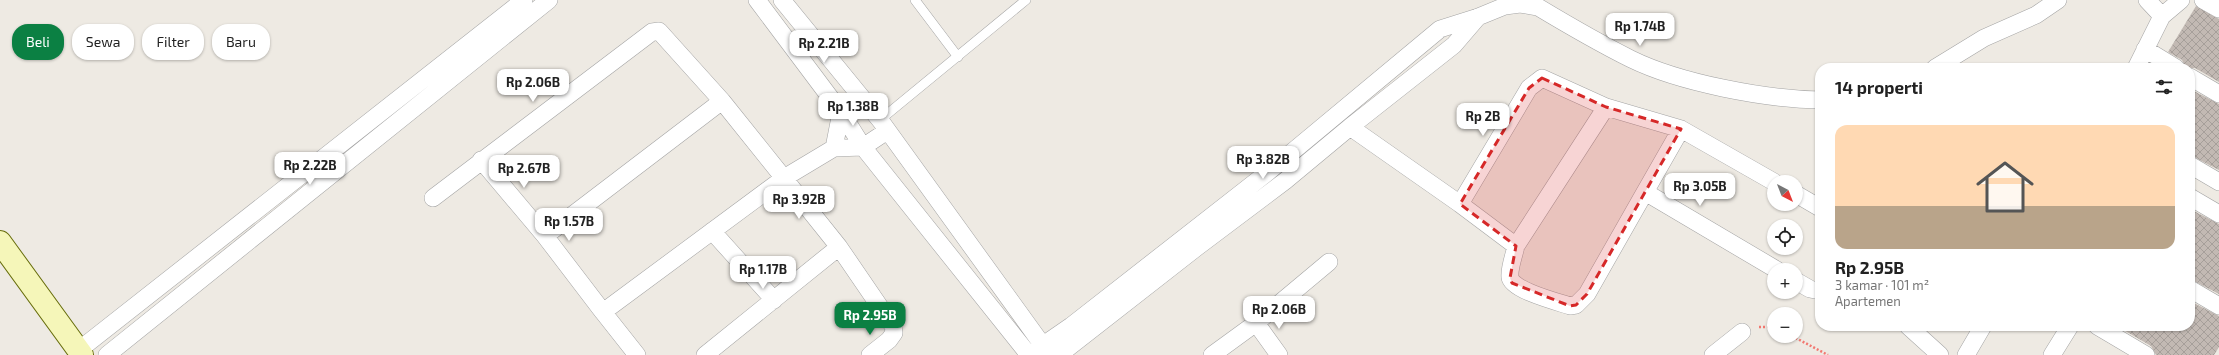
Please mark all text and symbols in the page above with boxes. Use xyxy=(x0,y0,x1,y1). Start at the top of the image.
pin: Rp 1.74B xyxy=(1599,13,1681,47)
text: Rp 1.74B xyxy=(1615,18,1665,34)
chip: Beli xyxy=(12,24,64,60)
chip: Sewa xyxy=(72,24,134,60)
chip: Filter xyxy=(142,24,204,60)
chip: Baru xyxy=(212,24,270,60)
pin: Rp 2.21B xyxy=(783,30,865,64)
text: Rp 2.21B xyxy=(798,35,850,51)
pin: Rp 2.06B xyxy=(492,69,574,103)
text: Rp 2.06B xyxy=(506,74,560,90)
icon: filters xyxy=(2153,76,2175,98)
text: 14 properti xyxy=(1835,77,1923,97)
pin: Rp 1.38B xyxy=(812,93,894,127)
text: Rp 1.38B xyxy=(827,98,879,114)
pin: Rp 2B xyxy=(1455,103,1511,137)
text: Rp 2B xyxy=(1466,108,1500,124)
pin: Rp 3.82B xyxy=(1222,146,1304,180)
text: Rp 3.82B xyxy=(1236,151,1290,167)
icon: home xyxy=(1969,151,2041,223)
pin: Rp 2.22B xyxy=(269,152,351,186)
pin: Rp 2.67B xyxy=(483,155,565,189)
text: Rp 2.22B xyxy=(283,157,337,173)
text: Rp 2.67B xyxy=(498,160,550,176)
pin: Rp 3.05B xyxy=(1659,173,1741,207)
north arrow xyxy=(1767,175,1803,211)
map controls xyxy=(1767,175,1803,343)
text: Rp 3.05B xyxy=(1673,178,1727,194)
pin: Rp 3.92B xyxy=(758,186,840,220)
text: Rp 3.92B xyxy=(772,191,826,207)
pin: Rp 1.57B xyxy=(528,208,610,242)
text: Rp 1.57B xyxy=(544,213,594,229)
button: locate xyxy=(1767,219,1803,255)
pin: Rp 1.17B xyxy=(722,256,804,290)
text: Rp 2.95B xyxy=(1835,257,1904,277)
text: Rp 1.17B xyxy=(739,261,787,277)
button: + xyxy=(1767,263,1803,299)
text: 3 kamar · 101 m² xyxy=(1835,277,1929,293)
text: Apartemen xyxy=(1835,293,1901,309)
pin: Rp 2.06B xyxy=(1238,296,1320,330)
text: Rp 2.06B xyxy=(1252,301,1306,317)
pin: Rp 2.95B xyxy=(829,302,911,336)
text: Rp 2.95B xyxy=(844,307,896,323)
button: − xyxy=(1767,307,1803,343)

